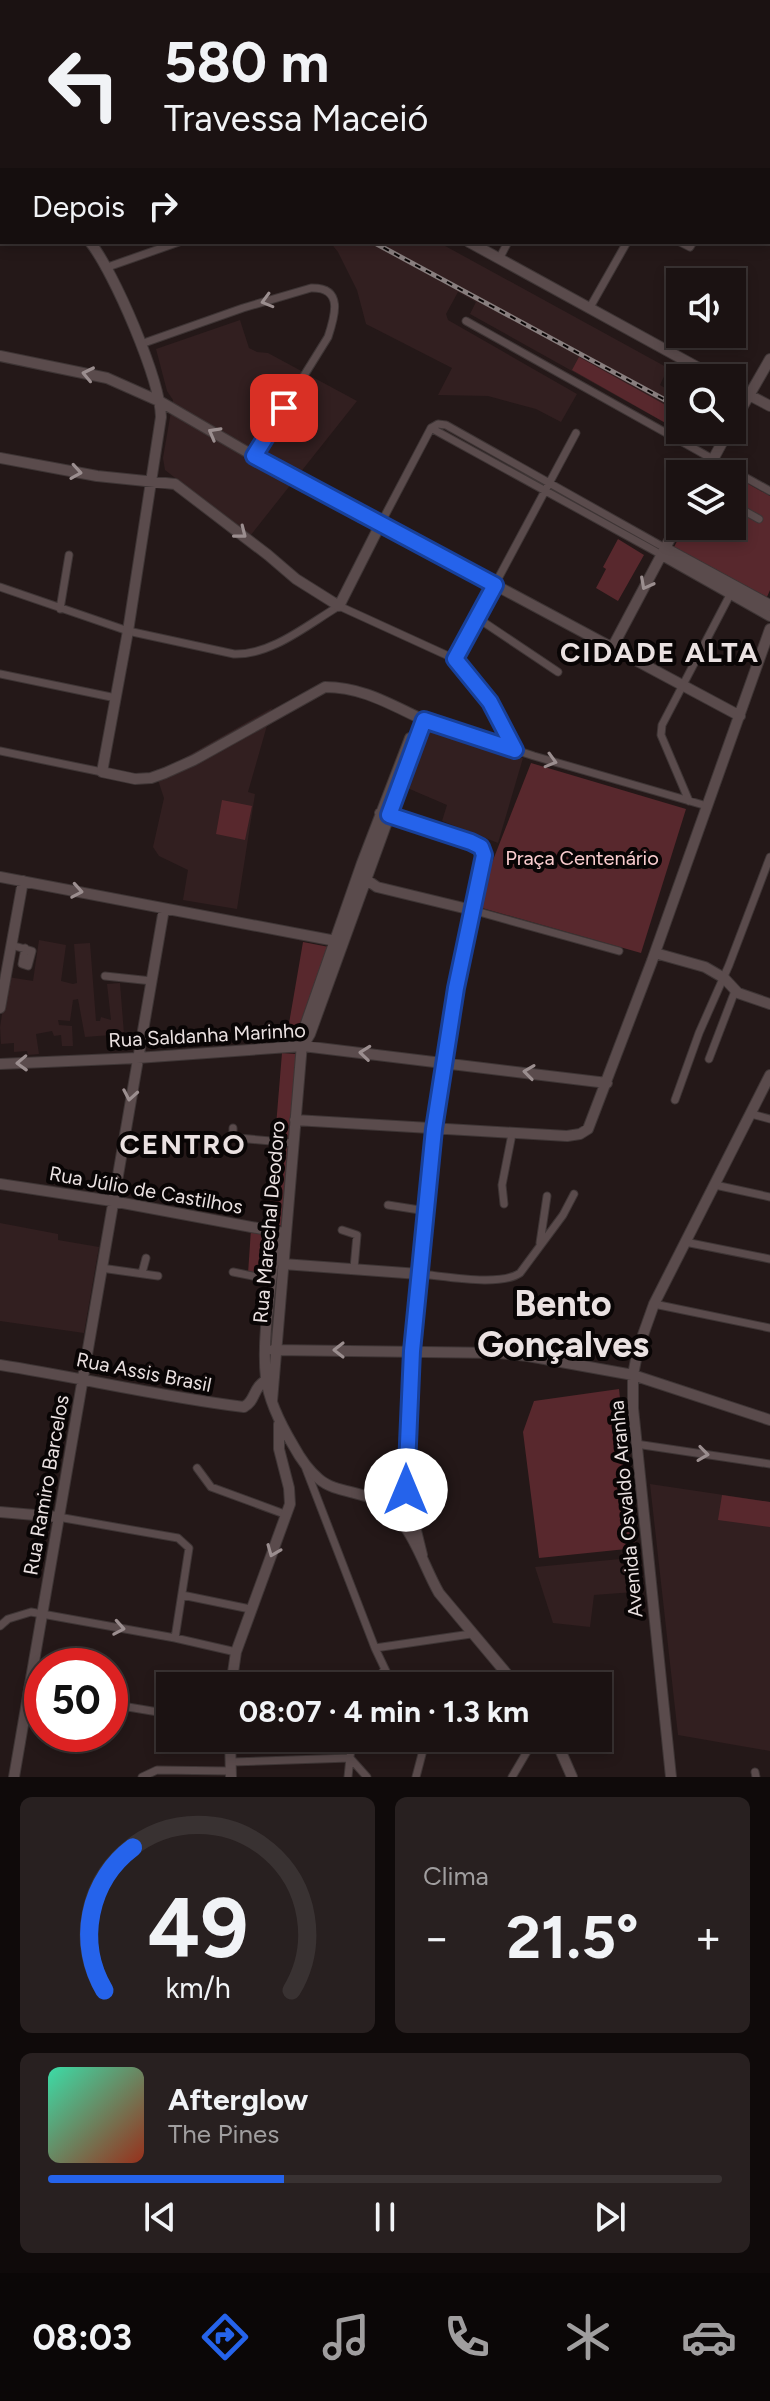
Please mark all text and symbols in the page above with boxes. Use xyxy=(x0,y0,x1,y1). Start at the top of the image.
text: 580 m xyxy=(164,29,329,96)
icon: left xyxy=(32,32,136,136)
text: Travessa Maceió xyxy=(164,97,428,140)
icon: right xyxy=(141,184,185,228)
text: Depois xyxy=(32,188,125,225)
map controls xyxy=(666,268,746,540)
button: sound xyxy=(666,268,746,348)
one-way arrow xyxy=(260,292,274,308)
button: search xyxy=(666,364,746,444)
one-way arrow xyxy=(82,366,96,383)
pin xyxy=(250,374,318,442)
icon: arrive xyxy=(262,386,306,430)
one-way arrow xyxy=(208,427,222,443)
button: layers xyxy=(666,460,746,540)
one-way arrow xyxy=(69,463,82,480)
one-way arrow xyxy=(232,524,247,538)
one-way arrow xyxy=(640,576,656,590)
district label: CIDADE ALTA xyxy=(560,635,760,669)
one-way arrow xyxy=(544,752,558,768)
park label: Praça Centenário xyxy=(505,846,659,870)
one-way arrow xyxy=(70,881,84,898)
street label: Rua Saldanha Marinho xyxy=(108,1018,306,1052)
one-way arrow xyxy=(359,1044,372,1061)
one-way arrow xyxy=(15,1054,28,1071)
one-way arrow xyxy=(522,1064,536,1081)
one-way arrow xyxy=(122,1089,139,1102)
street label: Rua Marechal Deodoro xyxy=(248,1120,290,1324)
district label: CENTRO xyxy=(120,1127,246,1161)
street label: Rua Júlio de Castilhos xyxy=(47,1161,245,1219)
district label: Bento Gonçalves xyxy=(477,1282,649,1366)
one-way arrow xyxy=(332,1342,345,1359)
street label: Rua Assis Brasil xyxy=(74,1347,214,1397)
street label: Rua Ramiro Barcelos xyxy=(18,1393,74,1577)
street label: Avenida Osvaldo Aranha xyxy=(605,1399,647,1619)
one-way arrow xyxy=(696,1445,710,1462)
position arrow xyxy=(364,1448,448,1532)
one-way arrow xyxy=(266,1543,283,1557)
one-way arrow xyxy=(112,1618,126,1635)
speed limit sign: 50 xyxy=(24,1648,128,1752)
text: 08:07 · 4 min · 1.3 km xyxy=(239,1693,529,1730)
text: Clima xyxy=(423,1860,489,1892)
text: 49 xyxy=(147,1878,248,1978)
text: 21.5° xyxy=(506,1901,639,1973)
text: − xyxy=(423,1911,450,1964)
text: + xyxy=(695,1911,722,1964)
text: km/h xyxy=(165,1971,230,2005)
text: Afterglow xyxy=(168,2081,308,2118)
text: The Pines xyxy=(168,2118,279,2150)
icon: previous xyxy=(138,2195,182,2239)
icon: pause xyxy=(363,2195,407,2239)
icon: next xyxy=(588,2195,632,2239)
icon: directions xyxy=(197,2309,253,2365)
icon: music xyxy=(318,2309,374,2365)
icon: phone xyxy=(439,2309,495,2365)
icon: climate xyxy=(560,2309,616,2365)
icon: car xyxy=(681,2309,737,2365)
text: 08:03 xyxy=(33,2316,132,2359)

